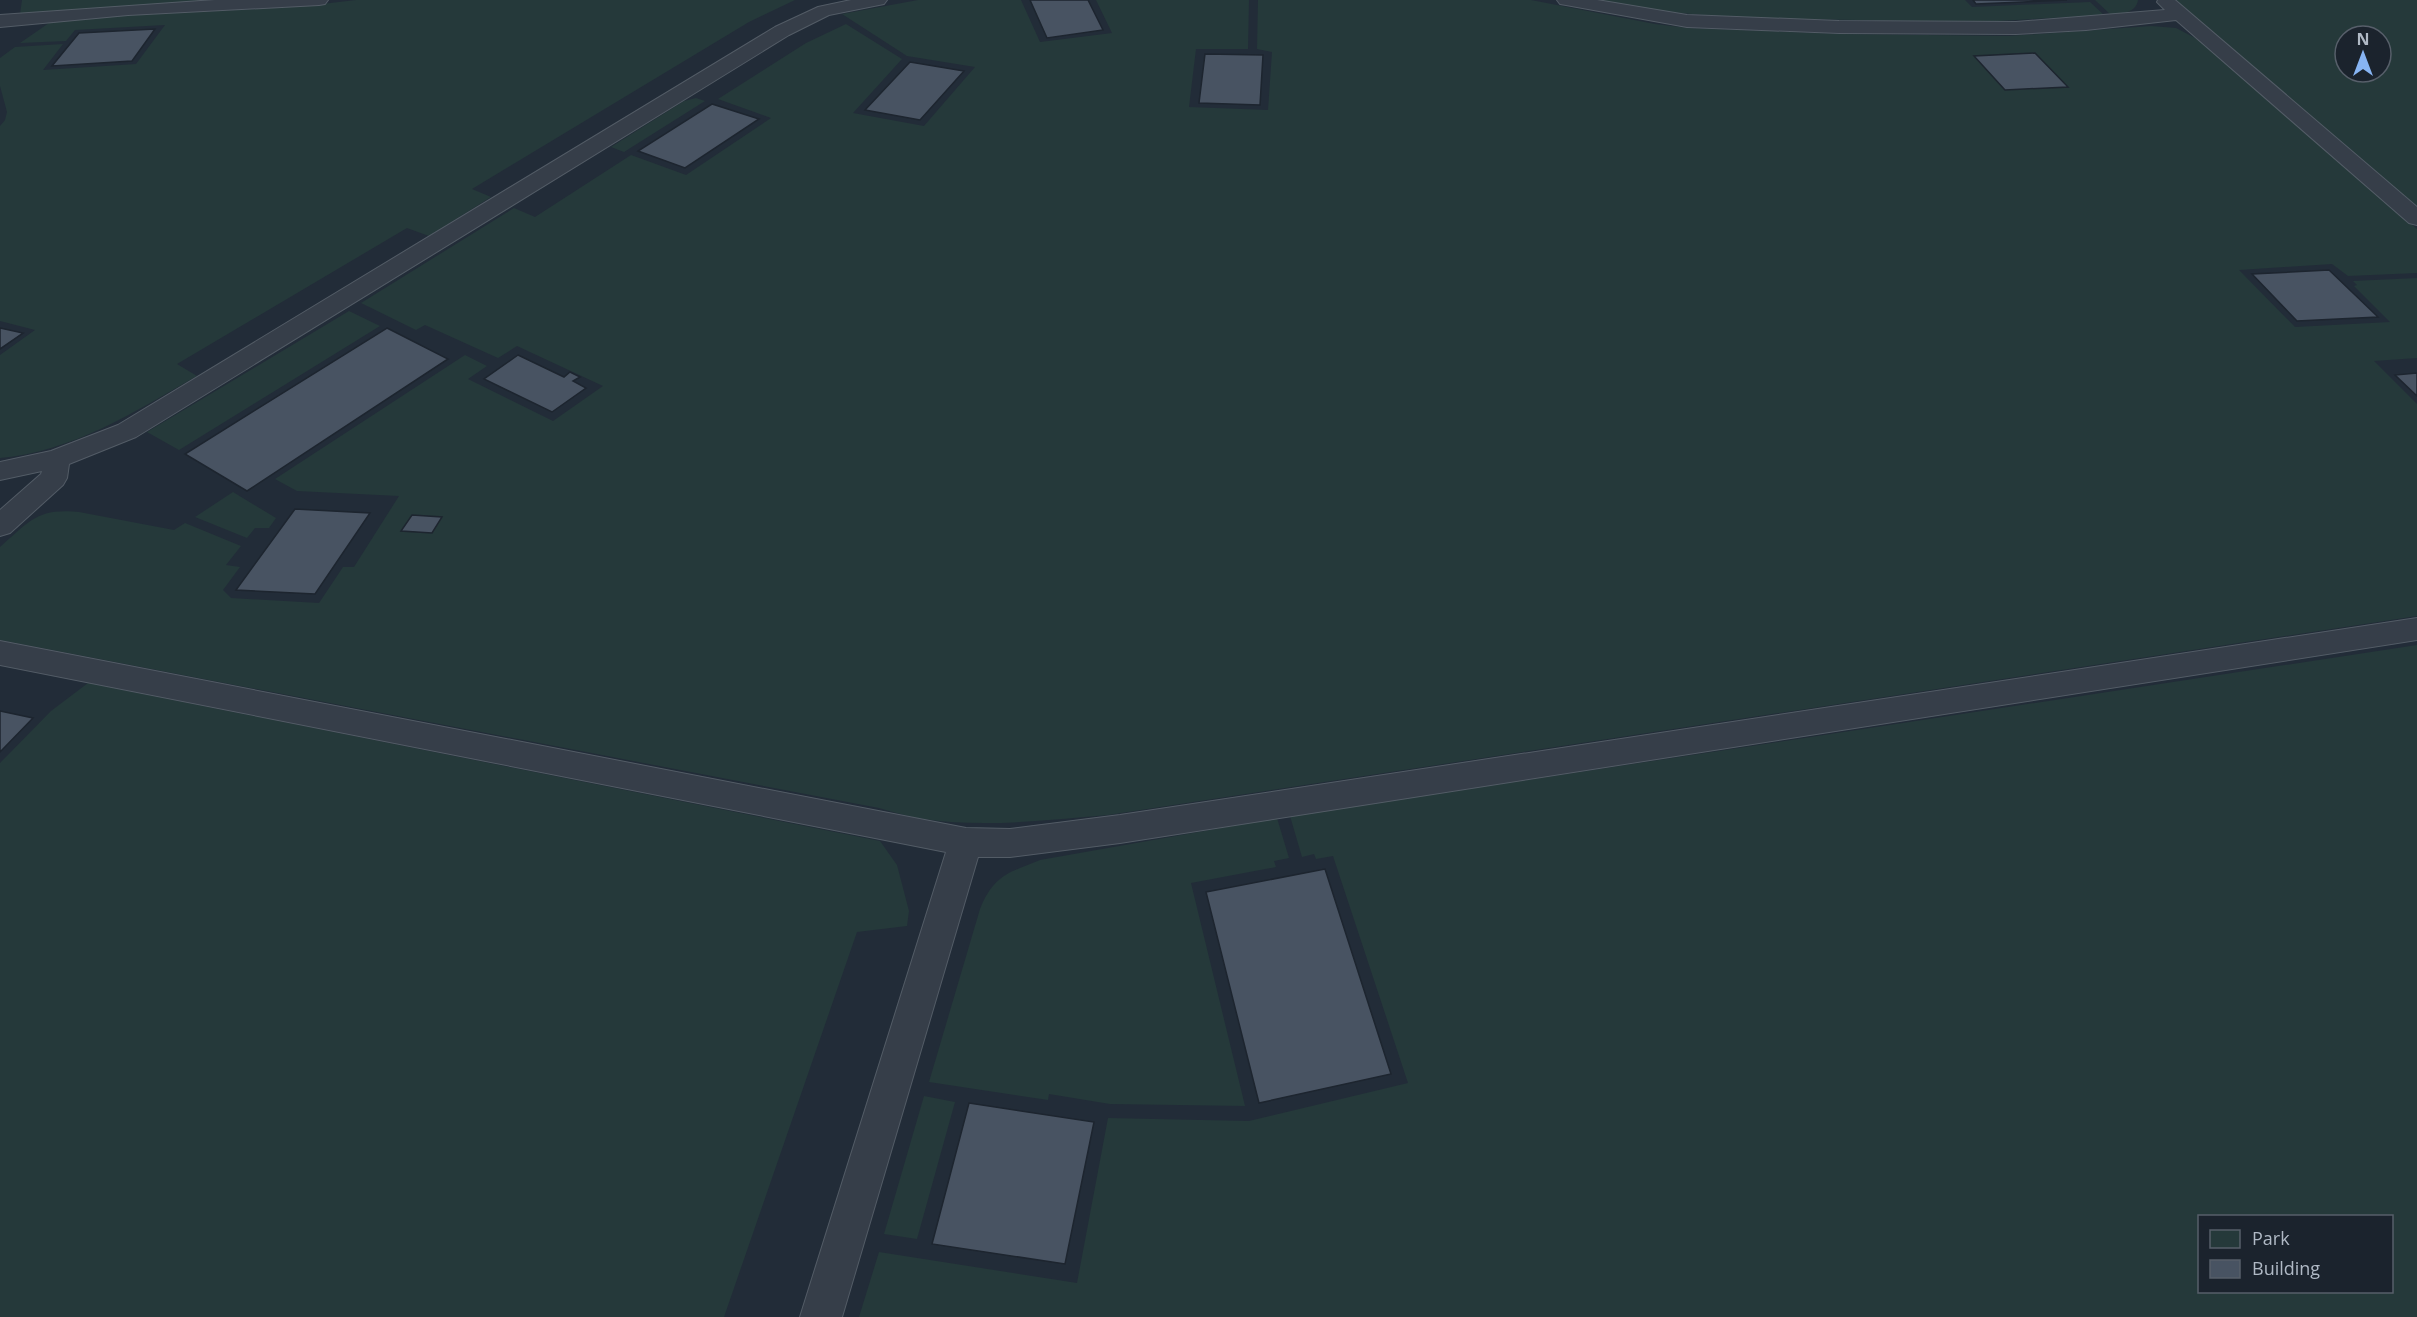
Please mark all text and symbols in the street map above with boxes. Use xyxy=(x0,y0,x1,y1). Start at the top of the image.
north arrow xyxy=(2333,24,2393,84)
text: N xyxy=(2356,28,2370,50)
legend xyxy=(2198,1215,2393,1293)
text: Park xyxy=(2252,1226,2290,1250)
text: Building xyxy=(2252,1256,2320,1280)

